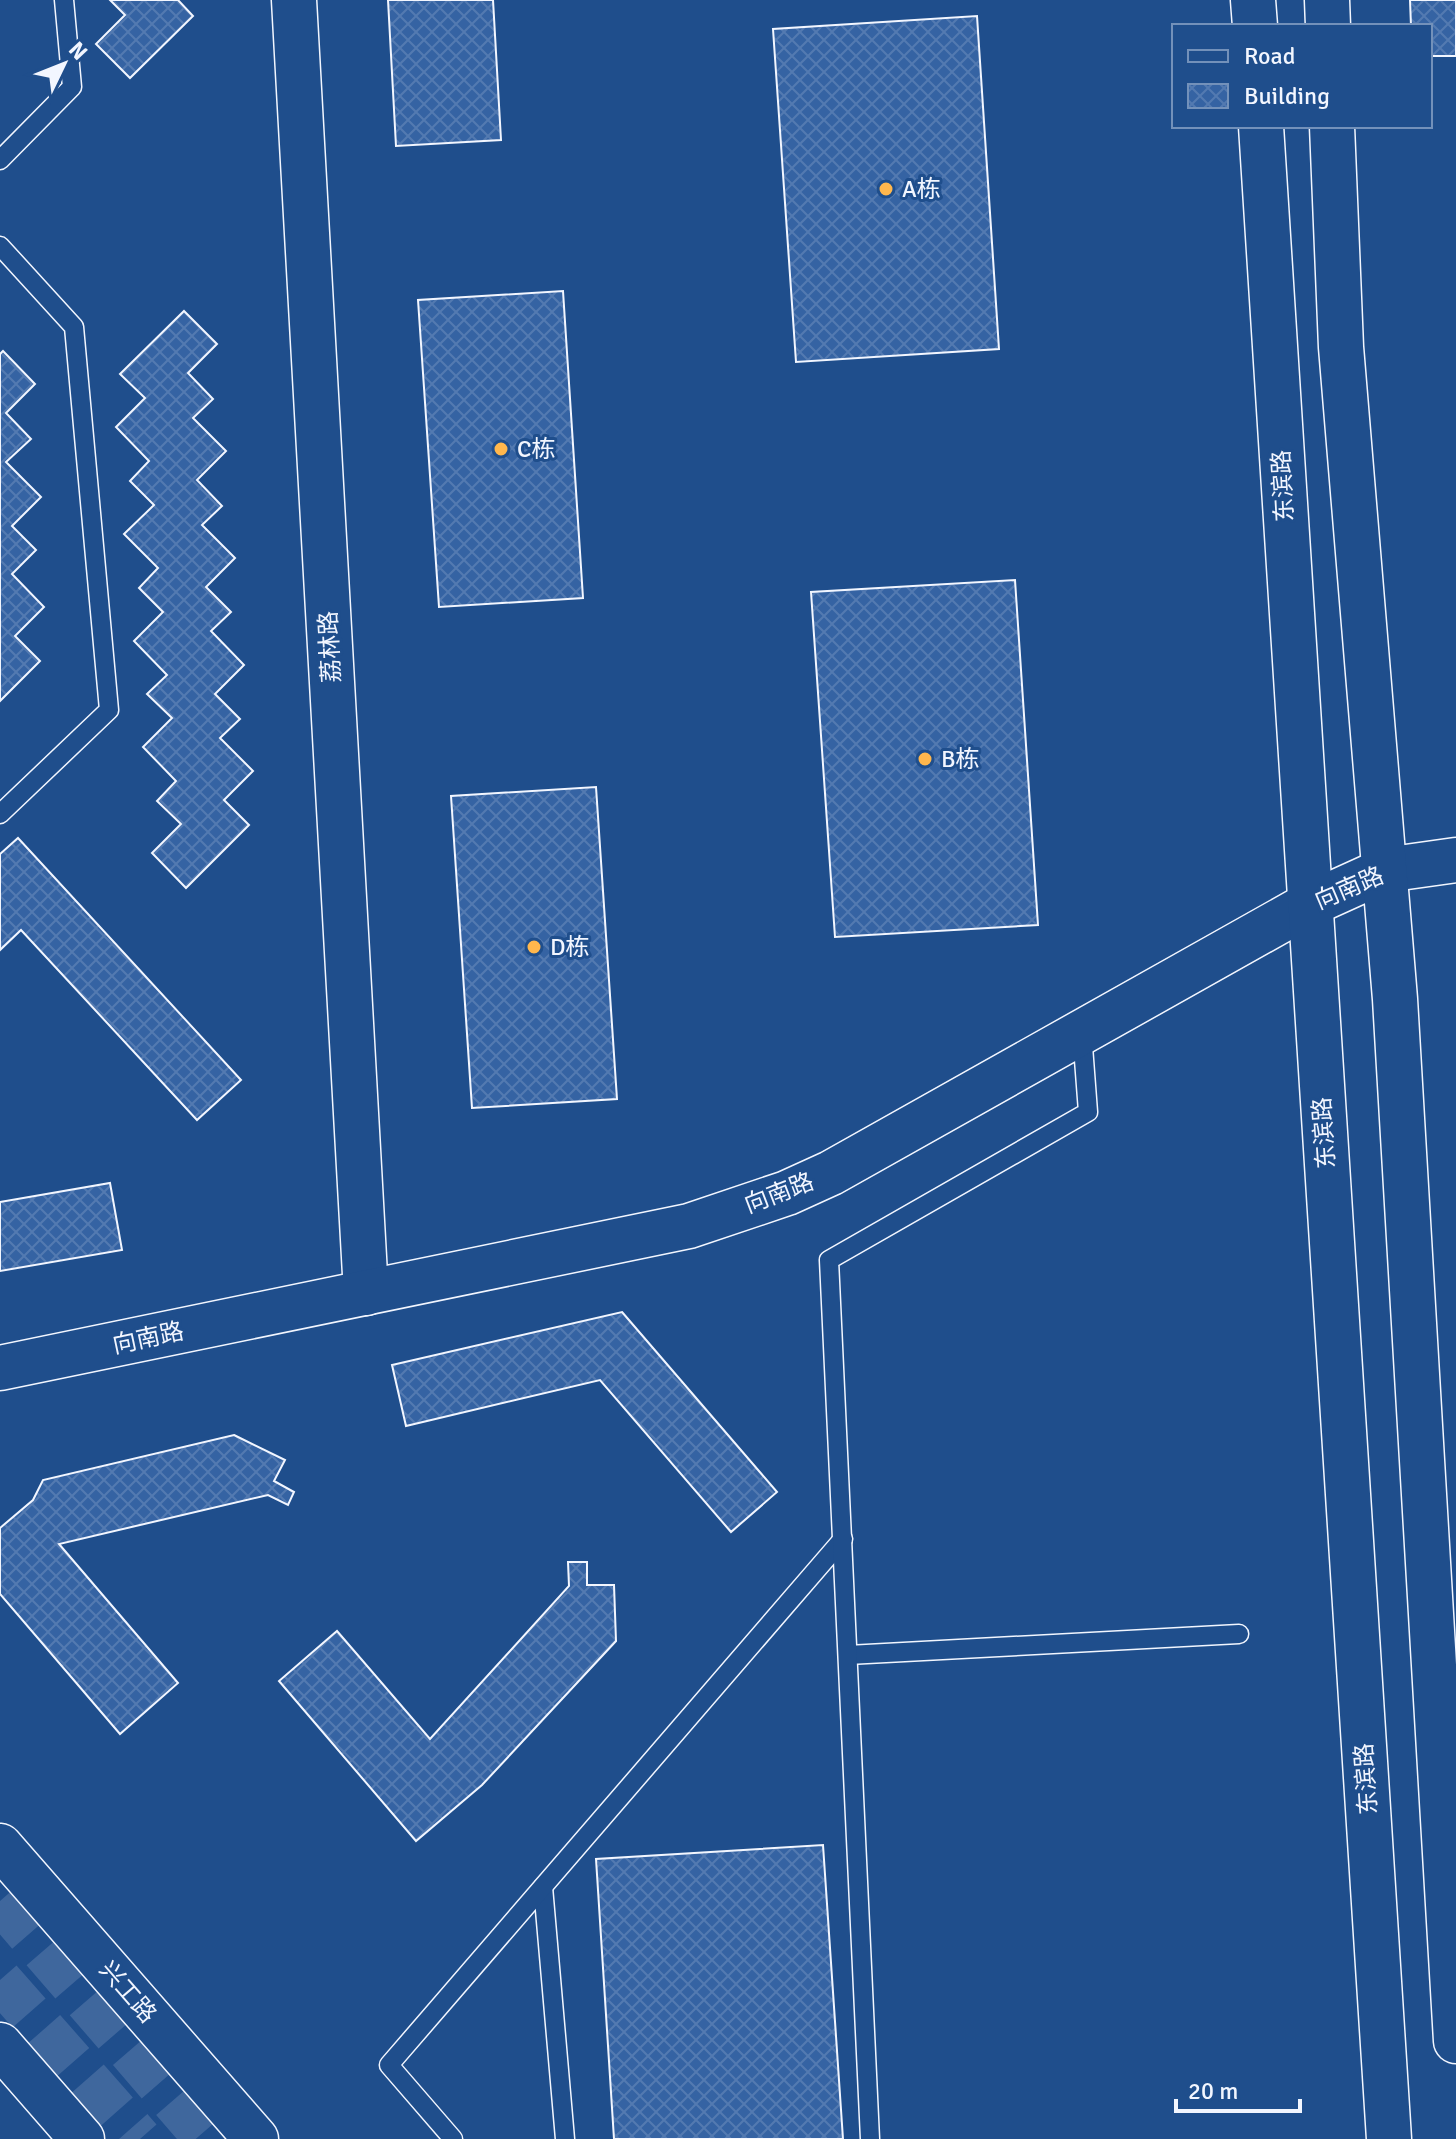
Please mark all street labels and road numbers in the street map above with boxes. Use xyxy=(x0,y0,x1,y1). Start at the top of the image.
street label: 东滨路 xyxy=(1266,449,1300,523)
street label: 荔林路 xyxy=(313,610,347,684)
street label: 向南路 xyxy=(1310,860,1388,916)
street label: 东滨路 xyxy=(1307,1096,1341,1170)
street label: 向南路 xyxy=(740,1166,818,1220)
street label: 向南路 xyxy=(110,1316,186,1360)
street label: 东滨路 xyxy=(1349,1742,1383,1816)
street label: 兴工路 xyxy=(93,1955,163,2029)

